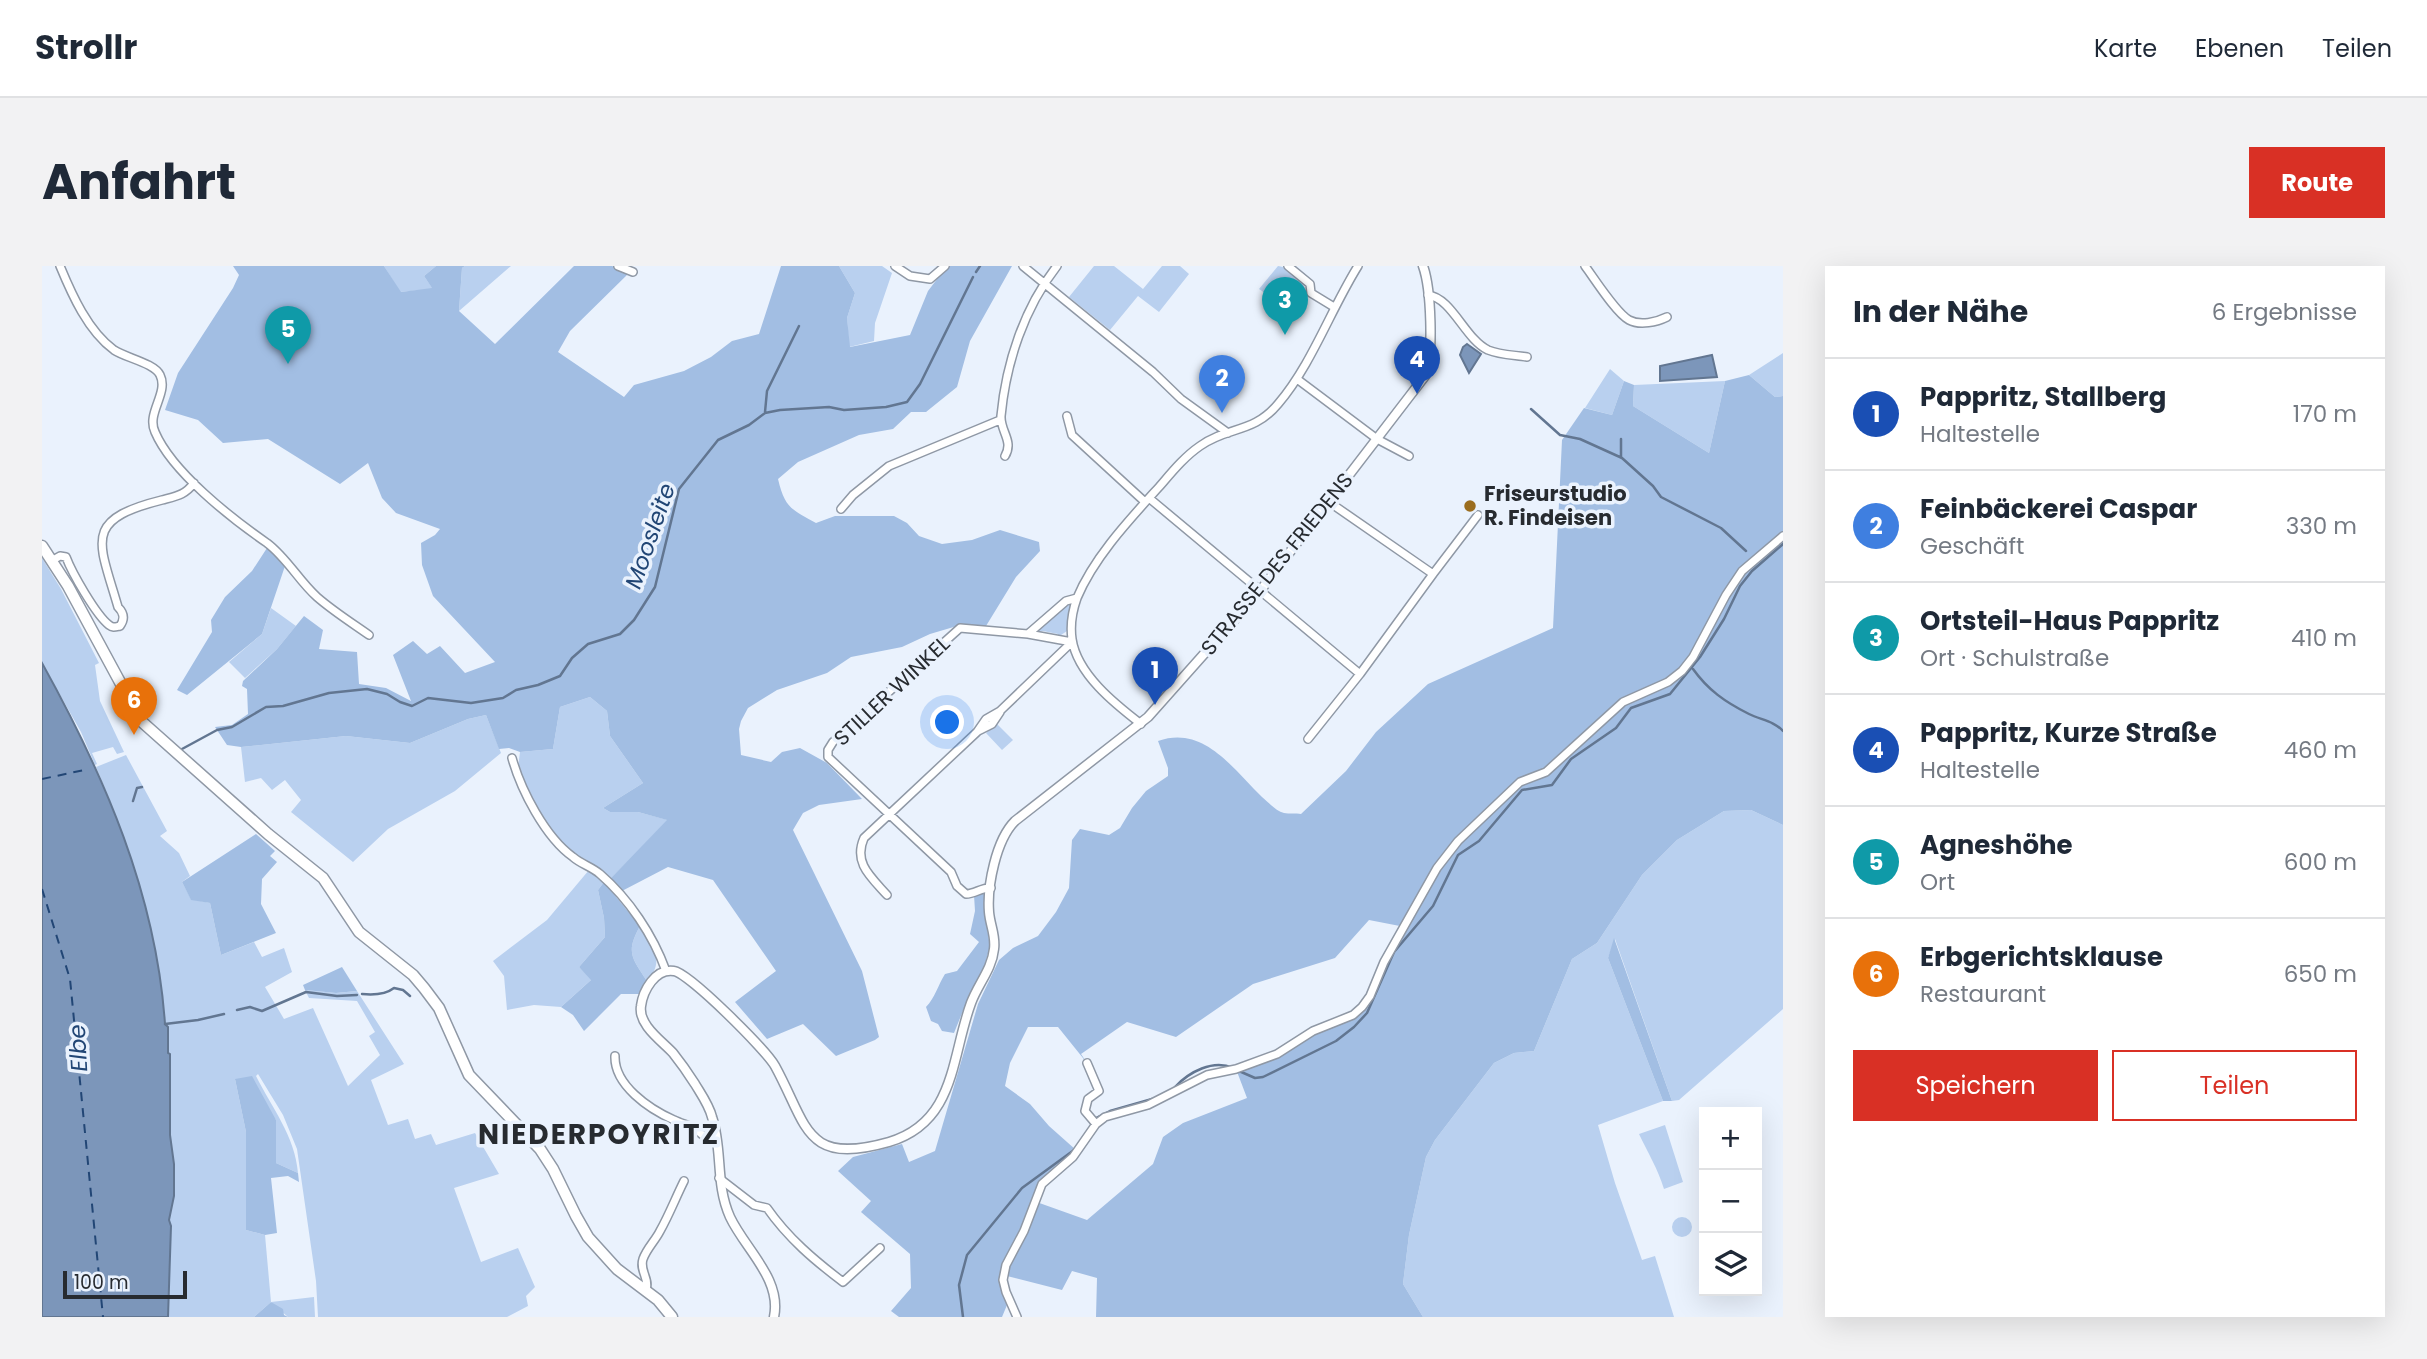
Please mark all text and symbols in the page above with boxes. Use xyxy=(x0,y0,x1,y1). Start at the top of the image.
text: Strollr xyxy=(35,24,137,71)
text: Karte xyxy=(2094,32,2157,65)
text: Ebenen xyxy=(2195,32,2284,65)
text: Teilen xyxy=(2322,32,2392,65)
button: Route xyxy=(2249,147,2385,218)
text: Anfahrt xyxy=(42,148,236,216)
pin: 3 xyxy=(1262,277,1308,335)
text: In der Nähe xyxy=(1853,290,2028,333)
text: 6 Ergebnisse xyxy=(2212,296,2357,328)
pin: 5 xyxy=(265,306,311,364)
pin: 4 xyxy=(1394,336,1440,394)
pin: 2 xyxy=(1199,355,1245,413)
text: Pappritz, Stallberg xyxy=(1920,379,2166,415)
text: 1 xyxy=(1872,398,1880,430)
text: 170 m xyxy=(2293,398,2357,430)
text: Haltestelle xyxy=(1920,418,2040,450)
street label: STRASSE DES FRIEDENS xyxy=(1194,466,1359,661)
water label: Moosleite xyxy=(617,479,683,593)
place label: Friseurstudio R. Findeisen xyxy=(1484,479,1627,532)
text: Feinbäckerei Caspar xyxy=(1920,491,2197,527)
marker: Friseurstudio R. Findeisen xyxy=(1462,498,1478,514)
text: 2 xyxy=(1869,510,1883,542)
text: 330 m xyxy=(2286,510,2357,542)
text: Geschäft xyxy=(1920,530,2024,562)
text: Ortsteil-Haus Pappritz xyxy=(1920,603,2219,639)
text: 3 xyxy=(1869,622,1883,654)
text: 410 m xyxy=(2291,622,2357,654)
street label: STILLER WINKEL xyxy=(827,629,956,752)
text: Ort · Schulstraße xyxy=(1920,642,2109,674)
pin: 1 xyxy=(1132,647,1178,705)
pin: 6 xyxy=(111,677,157,735)
your location xyxy=(930,705,964,739)
text: Pappritz, Kurze Straße xyxy=(1920,715,2217,751)
text: 4 xyxy=(1868,734,1884,766)
text: 460 m xyxy=(2284,734,2357,766)
text: Haltestelle xyxy=(1920,754,2040,786)
text: Agneshöhe xyxy=(1920,827,2073,863)
text: 5 xyxy=(1869,846,1883,878)
text: 600 m xyxy=(2284,846,2357,878)
text: Ort xyxy=(1920,866,1955,898)
text: Erbgerichtsklause xyxy=(1920,939,2163,975)
text: 6 xyxy=(1869,958,1883,990)
text: 650 m xyxy=(2284,958,2357,990)
text: Restaurant xyxy=(1920,978,2046,1010)
water label: Elbe xyxy=(61,1024,95,1072)
button: Speichern xyxy=(1853,1050,2098,1121)
button: Teilen xyxy=(2112,1050,2357,1121)
map controls xyxy=(1699,1107,1762,1296)
button: + xyxy=(1699,1107,1762,1170)
district label: NIEDERPOYRITZ xyxy=(478,1115,720,1154)
button: − xyxy=(1699,1170,1762,1233)
button: layers xyxy=(1699,1233,1762,1296)
scale bar xyxy=(63,1268,187,1300)
text: 100 m xyxy=(74,1269,129,1296)

